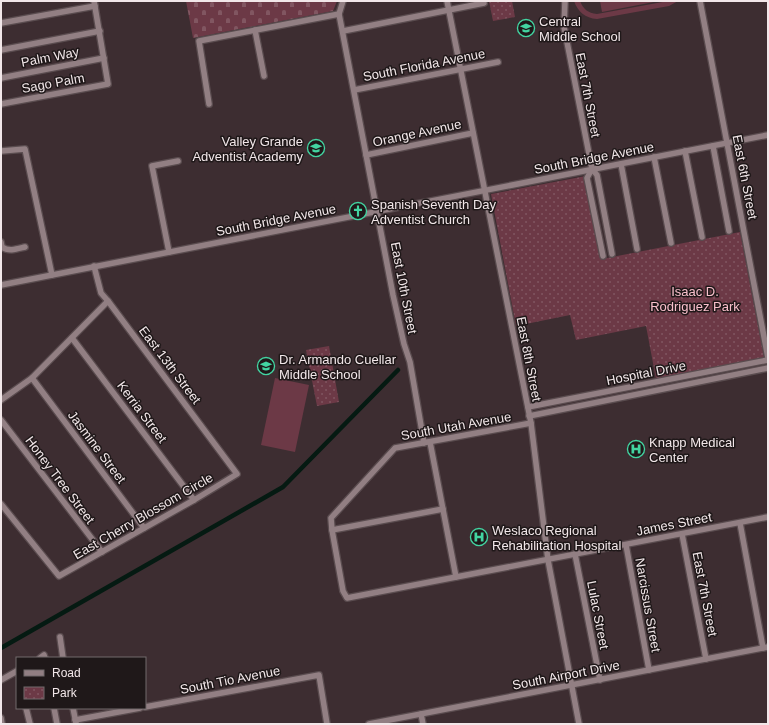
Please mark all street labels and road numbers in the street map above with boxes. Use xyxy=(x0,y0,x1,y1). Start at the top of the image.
street label: Palm Way xyxy=(20,44,81,70)
street label: South Florida Avenue xyxy=(362,46,486,84)
street label: East 7th Street xyxy=(572,51,604,139)
street label: Sago Palm xyxy=(20,70,86,96)
street label: Orange Avenue xyxy=(371,116,463,150)
street label: East 6th Street xyxy=(729,133,761,221)
street label: South Bridge Avenue xyxy=(533,139,655,177)
street label: South Bridge Avenue xyxy=(215,201,337,239)
street label: East 10th Street xyxy=(388,241,420,336)
street label: East 8th Street xyxy=(513,315,545,403)
street label: East 13th Street xyxy=(136,323,204,407)
street label: Hospital Drive xyxy=(605,358,687,388)
street label: Kerria Street xyxy=(114,378,170,446)
street label: Jasmine Street xyxy=(65,408,129,486)
street label: South Utah Avenue xyxy=(400,409,512,443)
street label: Honey Tree Street xyxy=(22,433,98,527)
street label: East Cherry Blossom Circle xyxy=(70,470,216,562)
street label: James Street xyxy=(635,509,713,539)
street label: East 7th Street xyxy=(689,550,721,638)
street label: Narcissus Street xyxy=(632,557,664,654)
street label: Lulac Street xyxy=(584,580,612,651)
street label: South Airport Drive xyxy=(511,657,621,693)
street label: South Tio Avenue xyxy=(179,663,281,697)

